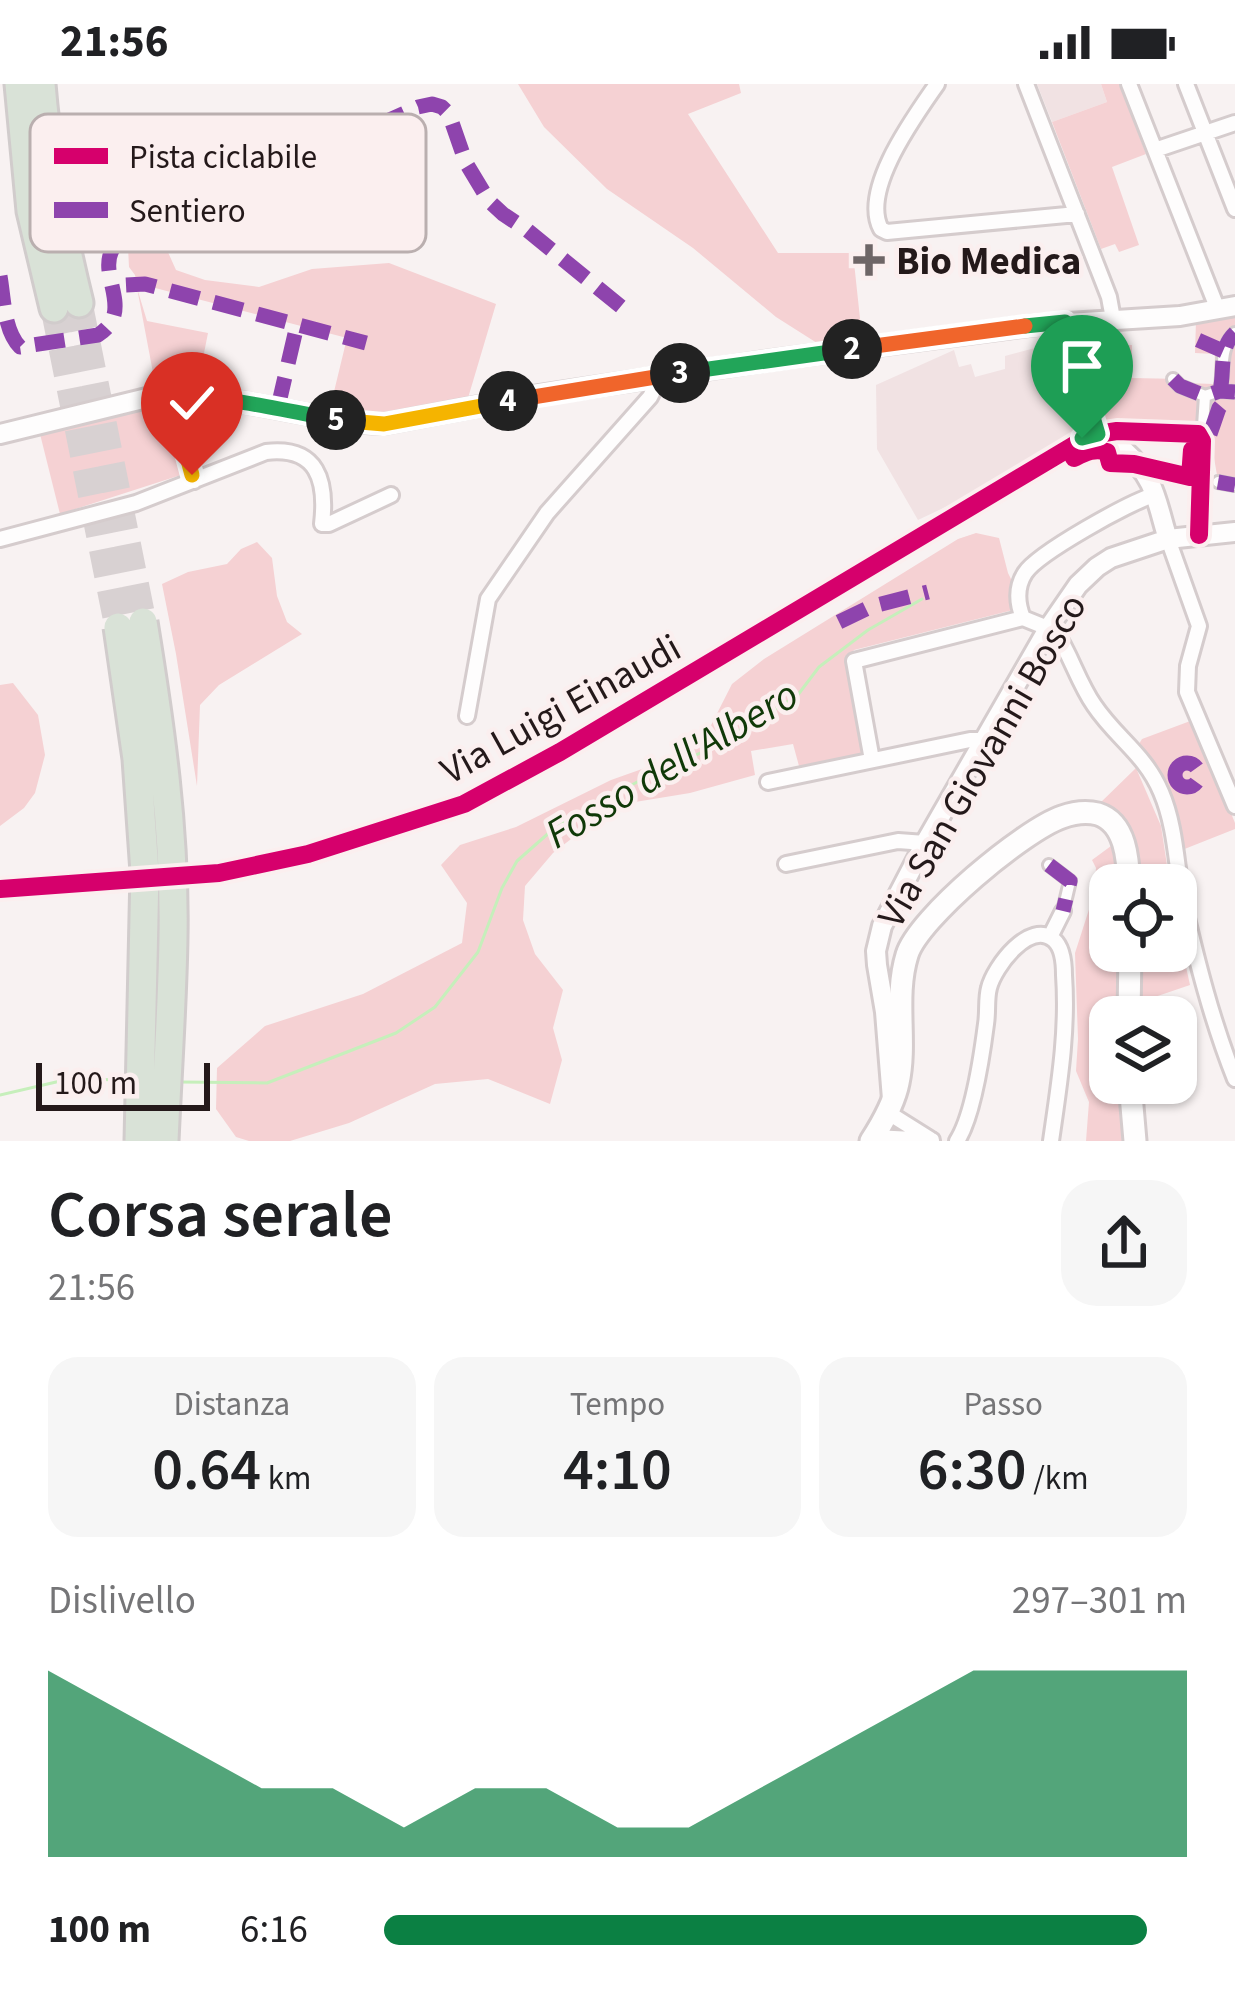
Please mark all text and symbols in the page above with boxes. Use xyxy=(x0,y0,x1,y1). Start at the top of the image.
text: 21:56 xyxy=(60,10,169,74)
legend xyxy=(30,114,426,252)
text: Pista ciclabile xyxy=(129,134,317,181)
text: Sentiero xyxy=(129,188,246,235)
place label: Bio Medica xyxy=(896,234,1081,290)
marker: Bio Medica xyxy=(853,244,885,276)
pin xyxy=(1031,315,1133,438)
pin: 2 xyxy=(822,319,882,379)
text: 2 xyxy=(843,325,861,372)
icon: arrive xyxy=(1049,333,1115,399)
pin: 3 xyxy=(650,343,710,403)
text: 3 xyxy=(671,349,689,396)
pin xyxy=(141,352,243,475)
icon: check xyxy=(159,370,225,436)
pin: 4 xyxy=(478,371,538,431)
text: 4 xyxy=(499,377,517,424)
pin: 5 xyxy=(306,390,366,450)
text: 5 xyxy=(327,396,345,443)
street label: Via San Giovanni Bosco xyxy=(864,584,1101,938)
street label: Via Luigi Einaudi xyxy=(431,620,691,799)
water label: Fosso dell'Albero xyxy=(534,665,810,864)
map controls xyxy=(1089,864,1197,1104)
button: locate xyxy=(1089,864,1197,972)
button: layers xyxy=(1089,996,1197,1104)
scale bar xyxy=(36,1057,210,1110)
text: 100 m xyxy=(54,1060,137,1107)
text: Corsa serale xyxy=(48,1168,392,1262)
button: share xyxy=(1061,1180,1187,1306)
text: 21:56 xyxy=(48,1260,135,1316)
text: Distanza xyxy=(174,1381,290,1428)
text: Tempo xyxy=(570,1381,665,1428)
text: Passo xyxy=(963,1381,1043,1428)
text: 0.64 xyxy=(152,1428,261,1513)
text: 4:10 xyxy=(563,1428,672,1513)
text: 6:30 xyxy=(918,1428,1027,1513)
text: km xyxy=(261,1455,311,1502)
text: /km xyxy=(1027,1455,1089,1502)
text: Dislivello xyxy=(48,1573,196,1629)
text: 297–301 m xyxy=(1012,1573,1187,1629)
text: 100 m xyxy=(48,1902,151,1958)
text: 6:16 xyxy=(240,1902,308,1958)

